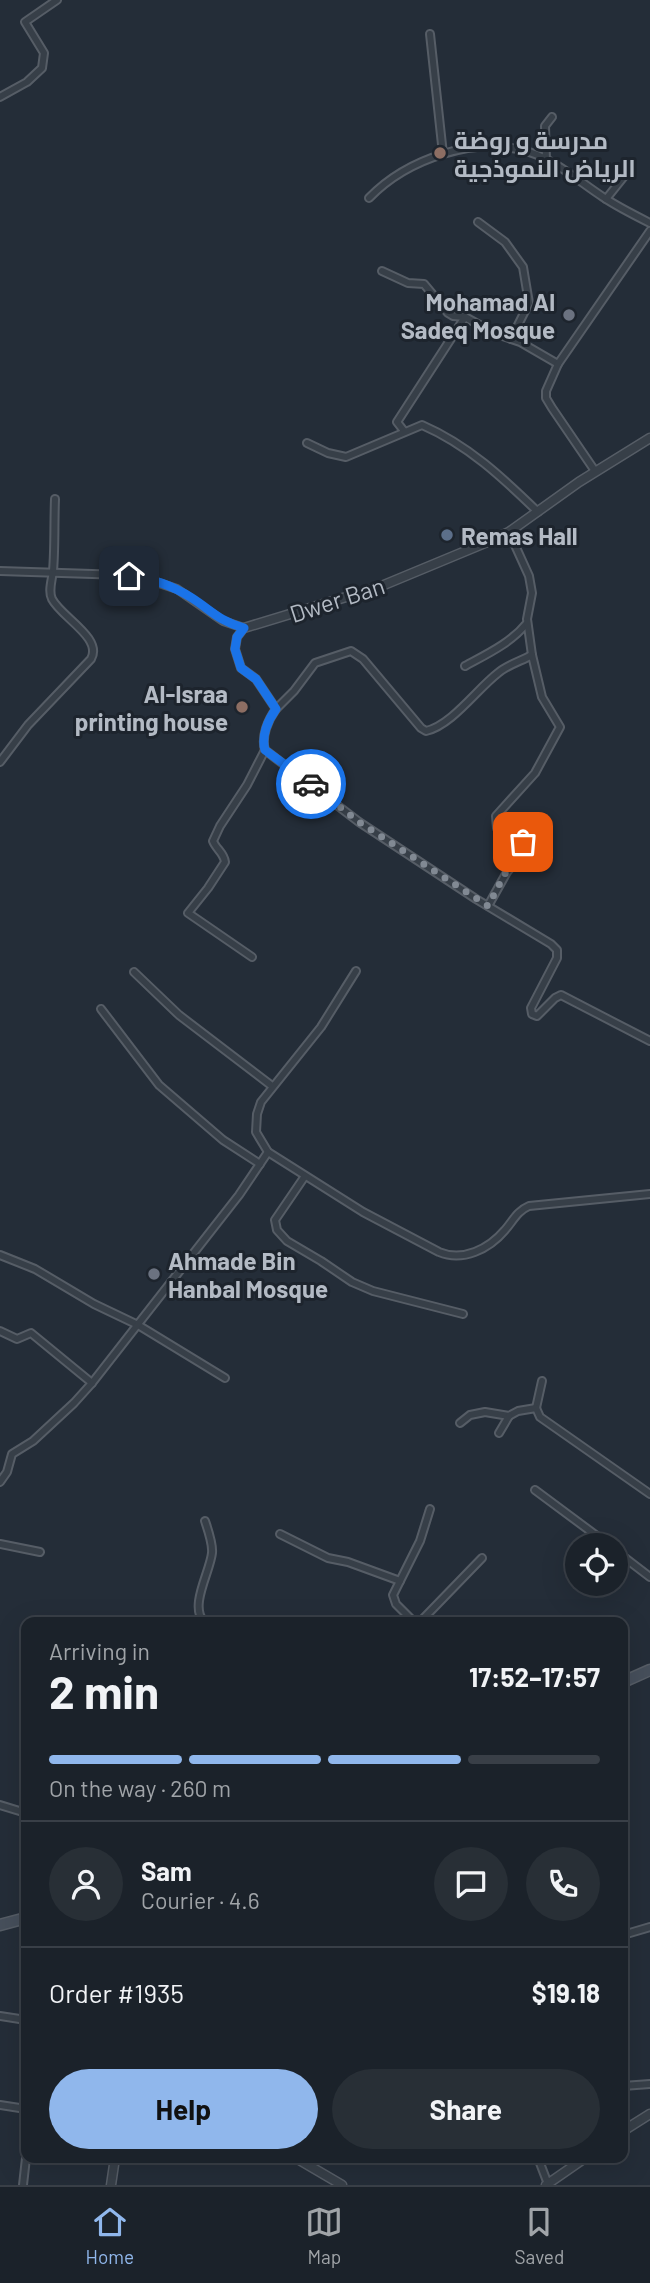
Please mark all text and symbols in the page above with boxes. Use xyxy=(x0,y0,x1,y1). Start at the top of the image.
place label: مدرسة و روضة الرياض النموذجية xyxy=(454,125,636,183)
marker: مدرسة و روضة الرياض النموذجية xyxy=(432,145,448,161)
place label: Mohamad Al Sadeq Mosque xyxy=(401,287,555,344)
marker: Mohamad Al Sadeq Mosque xyxy=(561,307,577,323)
place label: Remas Hall xyxy=(461,521,578,550)
marker: Remas Hall xyxy=(439,527,455,543)
pin xyxy=(99,546,159,606)
icon: home xyxy=(110,557,148,595)
street label: Dwer Ban xyxy=(286,570,388,628)
place label: Al-Israa printing house xyxy=(75,679,228,736)
marker: Al-Israa printing house xyxy=(234,699,250,715)
courier xyxy=(276,749,346,819)
icon: car xyxy=(292,765,330,803)
pin xyxy=(493,812,553,872)
icon: bag xyxy=(504,823,542,861)
place label: Ahmade Bin Hanbal Mosque xyxy=(168,1246,328,1303)
marker: Ahmade Bin Hanbal Mosque xyxy=(146,1266,162,1282)
map controls xyxy=(565,1533,628,1596)
button: locate xyxy=(565,1533,628,1596)
text: Arriving in xyxy=(49,1637,150,1665)
text: 17:52–17:57 xyxy=(469,1661,600,1692)
text: 2 min xyxy=(49,1663,159,1718)
text: On the way · 260 m xyxy=(49,1774,231,1802)
button: person xyxy=(49,1847,123,1921)
button: chat xyxy=(434,1847,508,1921)
button: phone xyxy=(526,1847,600,1921)
text: Sam xyxy=(141,1855,192,1886)
text: Courier · 4.6 xyxy=(141,1886,260,1914)
text: Order #1935 xyxy=(49,1977,184,2008)
text: $19.18 xyxy=(532,1977,600,2008)
button: Help xyxy=(49,2069,318,2149)
button: Share xyxy=(332,2069,600,2149)
tab: Home xyxy=(86,2203,134,2268)
tab: Map xyxy=(305,2203,343,2268)
tab: Saved xyxy=(515,2203,564,2268)

